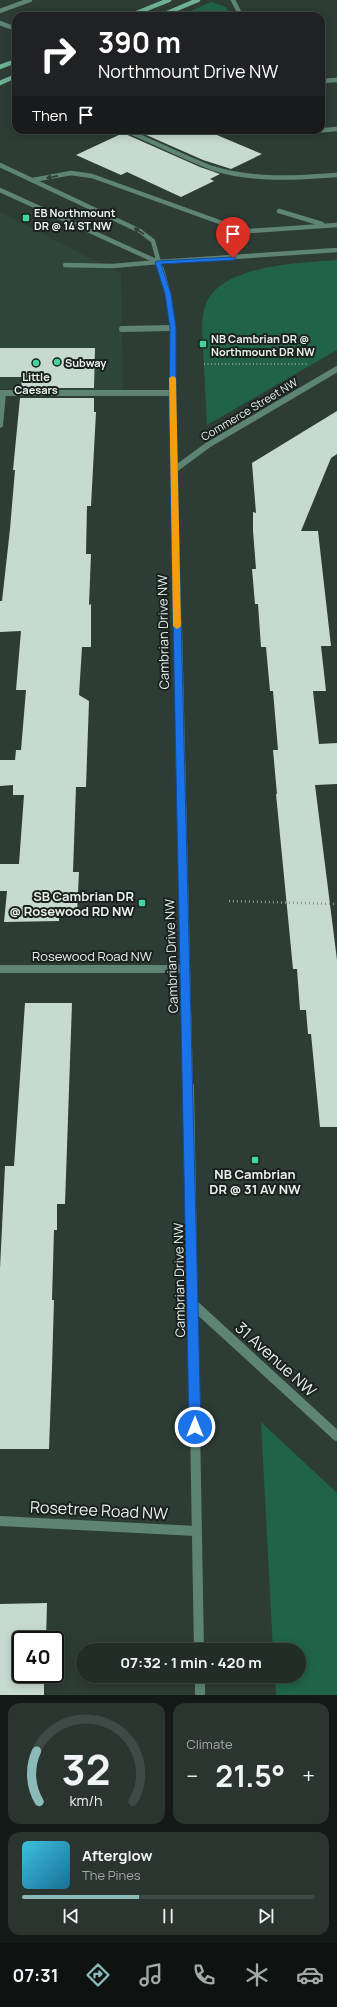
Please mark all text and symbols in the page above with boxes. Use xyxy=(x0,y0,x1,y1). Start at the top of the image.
text: 390 m xyxy=(98,23,181,61)
icon: right xyxy=(32,28,84,80)
text: Northmount Drive NW xyxy=(98,59,278,83)
icon: arrive xyxy=(75,104,97,126)
text: Then xyxy=(32,105,67,126)
one-way arrow xyxy=(46,174,58,180)
place label: EB Northmount DR @ 14 ST NW xyxy=(34,205,116,233)
marker: EB Northmount DR @ 14 ST NW xyxy=(21,213,31,223)
pin xyxy=(216,217,250,258)
icon: arrive xyxy=(222,223,244,245)
one-way arrow xyxy=(134,227,144,235)
place label: NB Cambrian DR @ Northmount DR NW xyxy=(211,331,315,359)
marker: NB Cambrian DR @ Northmount DR NW xyxy=(198,339,208,349)
place label: Subway xyxy=(65,355,107,370)
marker: Subway xyxy=(52,357,62,367)
marker: Little Caesars xyxy=(31,358,41,368)
place label: Little Caesars xyxy=(14,369,58,397)
street label: Commerce Street NW xyxy=(198,374,301,444)
street label: Cambrian Drive NW xyxy=(153,575,173,689)
place label: SB Cambrian DR @ Rosewood RD NW xyxy=(9,887,134,920)
marker: SB Cambrian DR @ Rosewood RD NW xyxy=(137,898,147,908)
street label: Cambrian Drive NW xyxy=(160,898,182,1014)
street label: Rosewood Road NW xyxy=(32,947,152,965)
marker: NB Cambrian DR @ 31 AV NW xyxy=(250,1155,260,1165)
place label: NB Cambrian DR @ 31 AV NW xyxy=(209,1165,301,1198)
street label: Cambrian Drive NW xyxy=(169,1223,189,1337)
street label: 31 Avenue NW xyxy=(231,1317,321,1401)
position arrow xyxy=(174,1406,216,1448)
street label: Rosetree Road NW xyxy=(29,1495,169,1525)
speed limit sign: 40 xyxy=(12,1631,64,1683)
text: 07:32 · 1 min · 420 m xyxy=(120,1652,262,1673)
text: Climate xyxy=(187,1735,233,1753)
text: 32 xyxy=(62,1740,111,1796)
text: 21.5° xyxy=(215,1755,285,1796)
text: − xyxy=(187,1761,198,1791)
text: + xyxy=(302,1761,315,1791)
text: km/h xyxy=(70,1790,103,1809)
text: Afterglow xyxy=(82,1845,153,1866)
text: The Pines xyxy=(82,1866,141,1884)
icon: previous xyxy=(60,1905,82,1927)
icon: pause xyxy=(157,1905,179,1927)
icon: next xyxy=(255,1905,277,1927)
icon: directions xyxy=(84,1961,112,1989)
icon: music xyxy=(137,1961,165,1989)
icon: phone xyxy=(190,1961,218,1989)
icon: climate xyxy=(243,1961,271,1989)
icon: car xyxy=(296,1961,324,1989)
text: 07:31 xyxy=(13,1963,59,1987)

